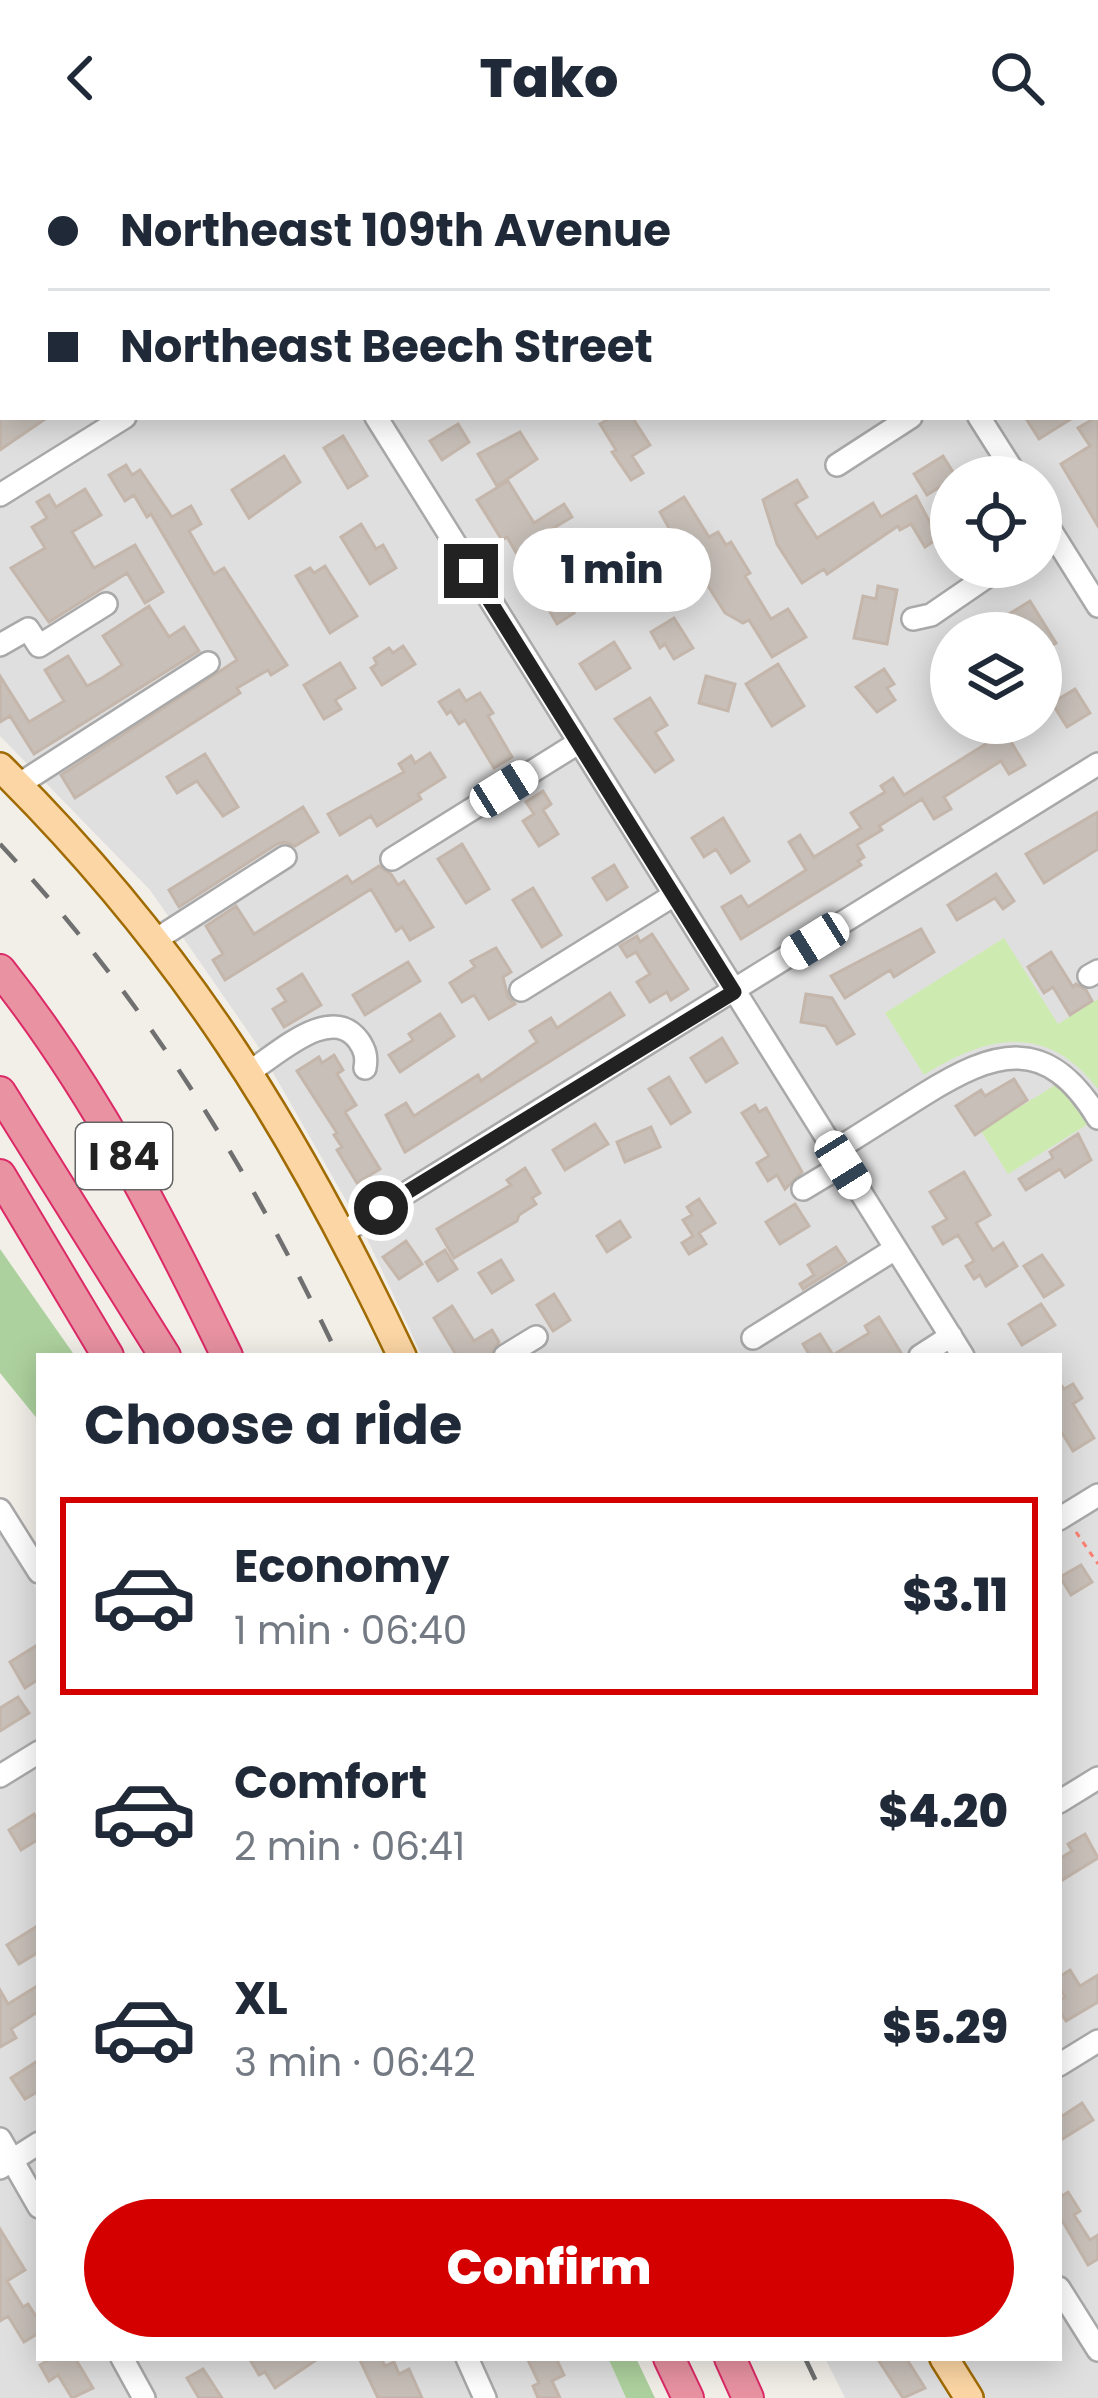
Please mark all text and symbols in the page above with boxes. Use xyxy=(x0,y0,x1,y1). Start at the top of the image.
text: Tako xyxy=(480,40,618,116)
icon: back xyxy=(48,45,114,111)
icon: search xyxy=(984,45,1050,111)
text: Northeast 109th Avenue xyxy=(120,199,671,262)
text: Northeast Beech Street xyxy=(120,315,653,378)
map controls xyxy=(930,456,1062,744)
button: locate xyxy=(930,456,1062,588)
callout: 1 min xyxy=(513,529,711,613)
text: 1 min xyxy=(561,542,663,597)
route end xyxy=(444,544,498,598)
button: layers xyxy=(930,612,1062,744)
car xyxy=(464,755,544,823)
car xyxy=(775,907,855,975)
road number: I 84 xyxy=(76,1123,172,1189)
car xyxy=(809,1125,877,1205)
route start xyxy=(354,1181,408,1235)
text: Choose a ride xyxy=(84,1387,462,1463)
text: Economy xyxy=(234,1535,449,1598)
icon: car xyxy=(90,1542,198,1650)
text: $3.11 xyxy=(902,1564,1008,1627)
text: 1 min · 06:40 xyxy=(234,1603,467,1658)
text: Comfort xyxy=(234,1751,427,1814)
icon: car xyxy=(90,1758,198,1866)
text: $4.20 xyxy=(878,1780,1008,1843)
text: 2 min · 06:41 xyxy=(234,1819,465,1874)
text: XL xyxy=(234,1967,288,2030)
icon: car xyxy=(90,1974,198,2082)
text: $5.29 xyxy=(882,1996,1008,2059)
text: 3 min · 06:42 xyxy=(234,2035,476,2090)
button: Confirm xyxy=(84,2199,1014,2337)

